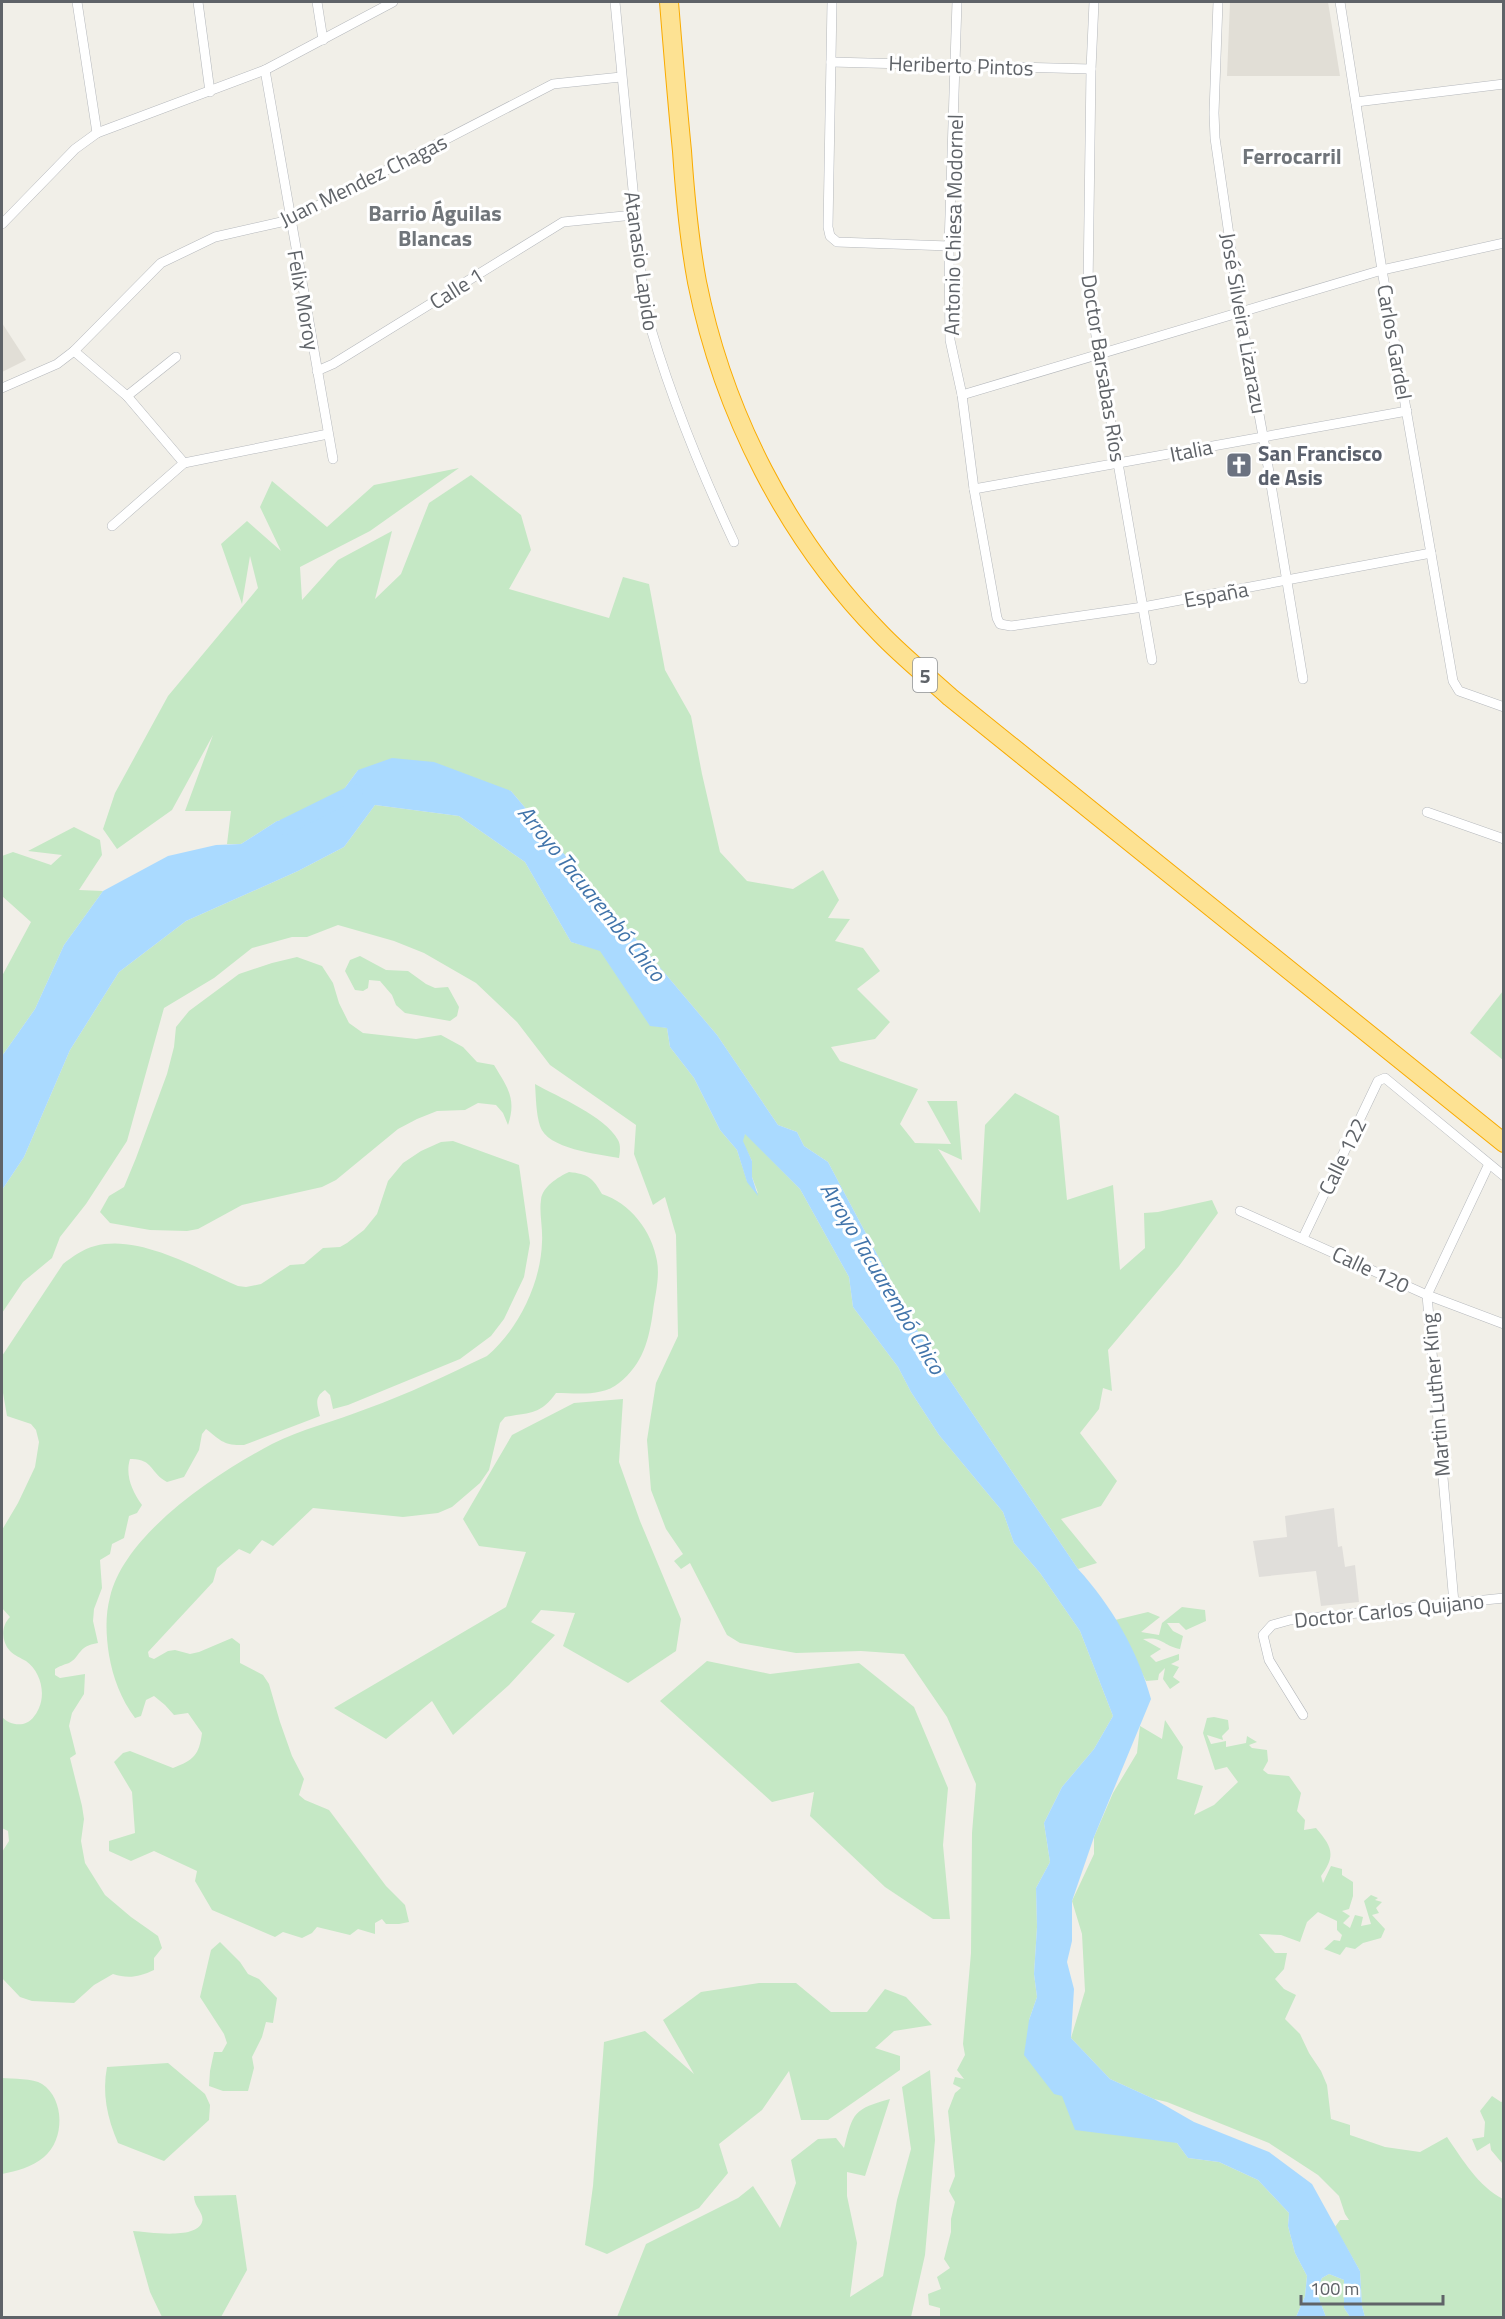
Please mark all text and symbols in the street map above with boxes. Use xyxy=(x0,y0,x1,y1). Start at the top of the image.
street label: Heriberto Pintos xyxy=(888,46,1034,84)
street label: Antonio Chiesa Modornel xyxy=(935,114,971,336)
street label: Juan Mendez Chagas xyxy=(274,125,452,235)
district label: Ferrocarril xyxy=(1242,139,1342,173)
street label: Atanasio Lapido xyxy=(616,189,668,333)
district label: Barrio Águilas Blancas xyxy=(368,196,502,255)
street label: José Silveira Lizarazu xyxy=(1212,230,1276,416)
street label: Felix Moroy xyxy=(279,247,329,353)
street label: Calle 1 xyxy=(423,259,489,317)
street label: Doctor Barsabas Ríos xyxy=(1073,272,1135,464)
street label: Carlos Gardel xyxy=(1369,282,1421,402)
street label: Italia xyxy=(1167,430,1216,470)
place label: San Francisco de Asis xyxy=(1258,437,1383,493)
church icon: San Francisco de Asis xyxy=(1224,450,1254,480)
street label: España xyxy=(1181,573,1251,615)
road number: 5 xyxy=(913,658,937,692)
water label: Arroyo Tacuarembó Chico xyxy=(510,797,675,990)
street label: Calle 122 xyxy=(1310,1112,1374,1200)
water label: Arroyo Tacuarembó Chico xyxy=(812,1175,955,1382)
street label: Calle 120 xyxy=(1327,1237,1415,1301)
street label: Martin Luther King xyxy=(1412,1312,1458,1478)
street label: Doctor Carlos Quijano xyxy=(1292,1584,1486,1636)
scale bar xyxy=(1301,2268,1444,2306)
text: 100 m xyxy=(1310,2275,1359,2302)

